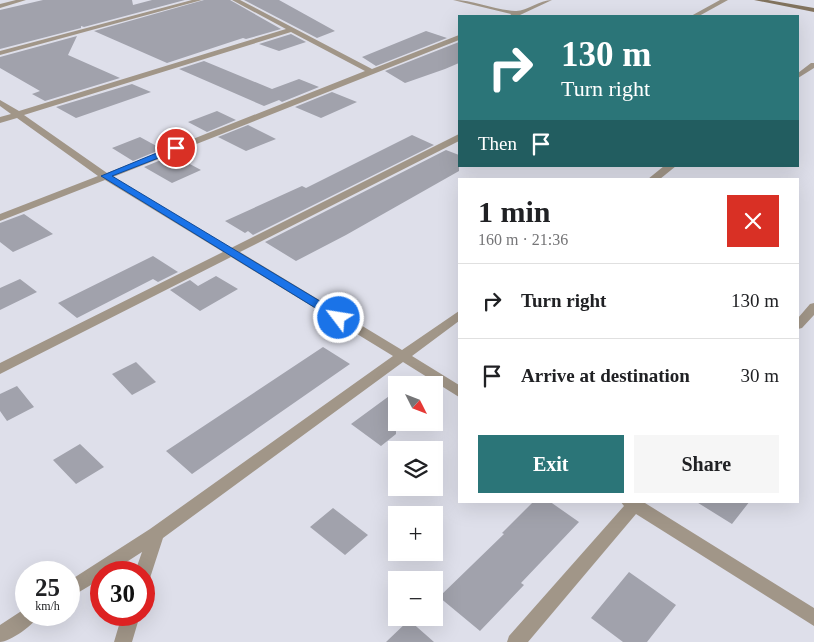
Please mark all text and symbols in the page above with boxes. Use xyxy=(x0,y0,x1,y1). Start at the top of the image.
icon: right xyxy=(478,35,543,100)
text: 130 m xyxy=(561,35,651,74)
text: Turn right xyxy=(561,76,650,101)
pin xyxy=(155,127,197,169)
icon: arrive xyxy=(527,130,555,158)
text: Then xyxy=(478,133,517,154)
icon: arrive xyxy=(162,134,190,162)
text: 1 min xyxy=(478,195,551,228)
button: close xyxy=(727,195,779,247)
text: 160 m · 21:36 xyxy=(478,231,568,248)
icon: right xyxy=(478,287,506,315)
text: Turn right xyxy=(521,290,606,311)
text: 130 m xyxy=(731,290,779,311)
position arrow xyxy=(312,291,364,343)
icon: arrive xyxy=(478,362,506,390)
text: Arrive at destination xyxy=(521,365,690,386)
text: 30 m xyxy=(740,365,779,386)
north arrow xyxy=(388,376,442,431)
map controls xyxy=(388,376,443,626)
button: Exit xyxy=(478,435,624,493)
button: Share xyxy=(634,435,779,493)
button: layers xyxy=(388,441,443,496)
button: + xyxy=(388,506,443,561)
speed limit sign: 30 xyxy=(90,561,155,626)
button: − xyxy=(388,571,443,626)
text: 25 xyxy=(35,574,60,601)
text: km/h xyxy=(35,599,60,613)

